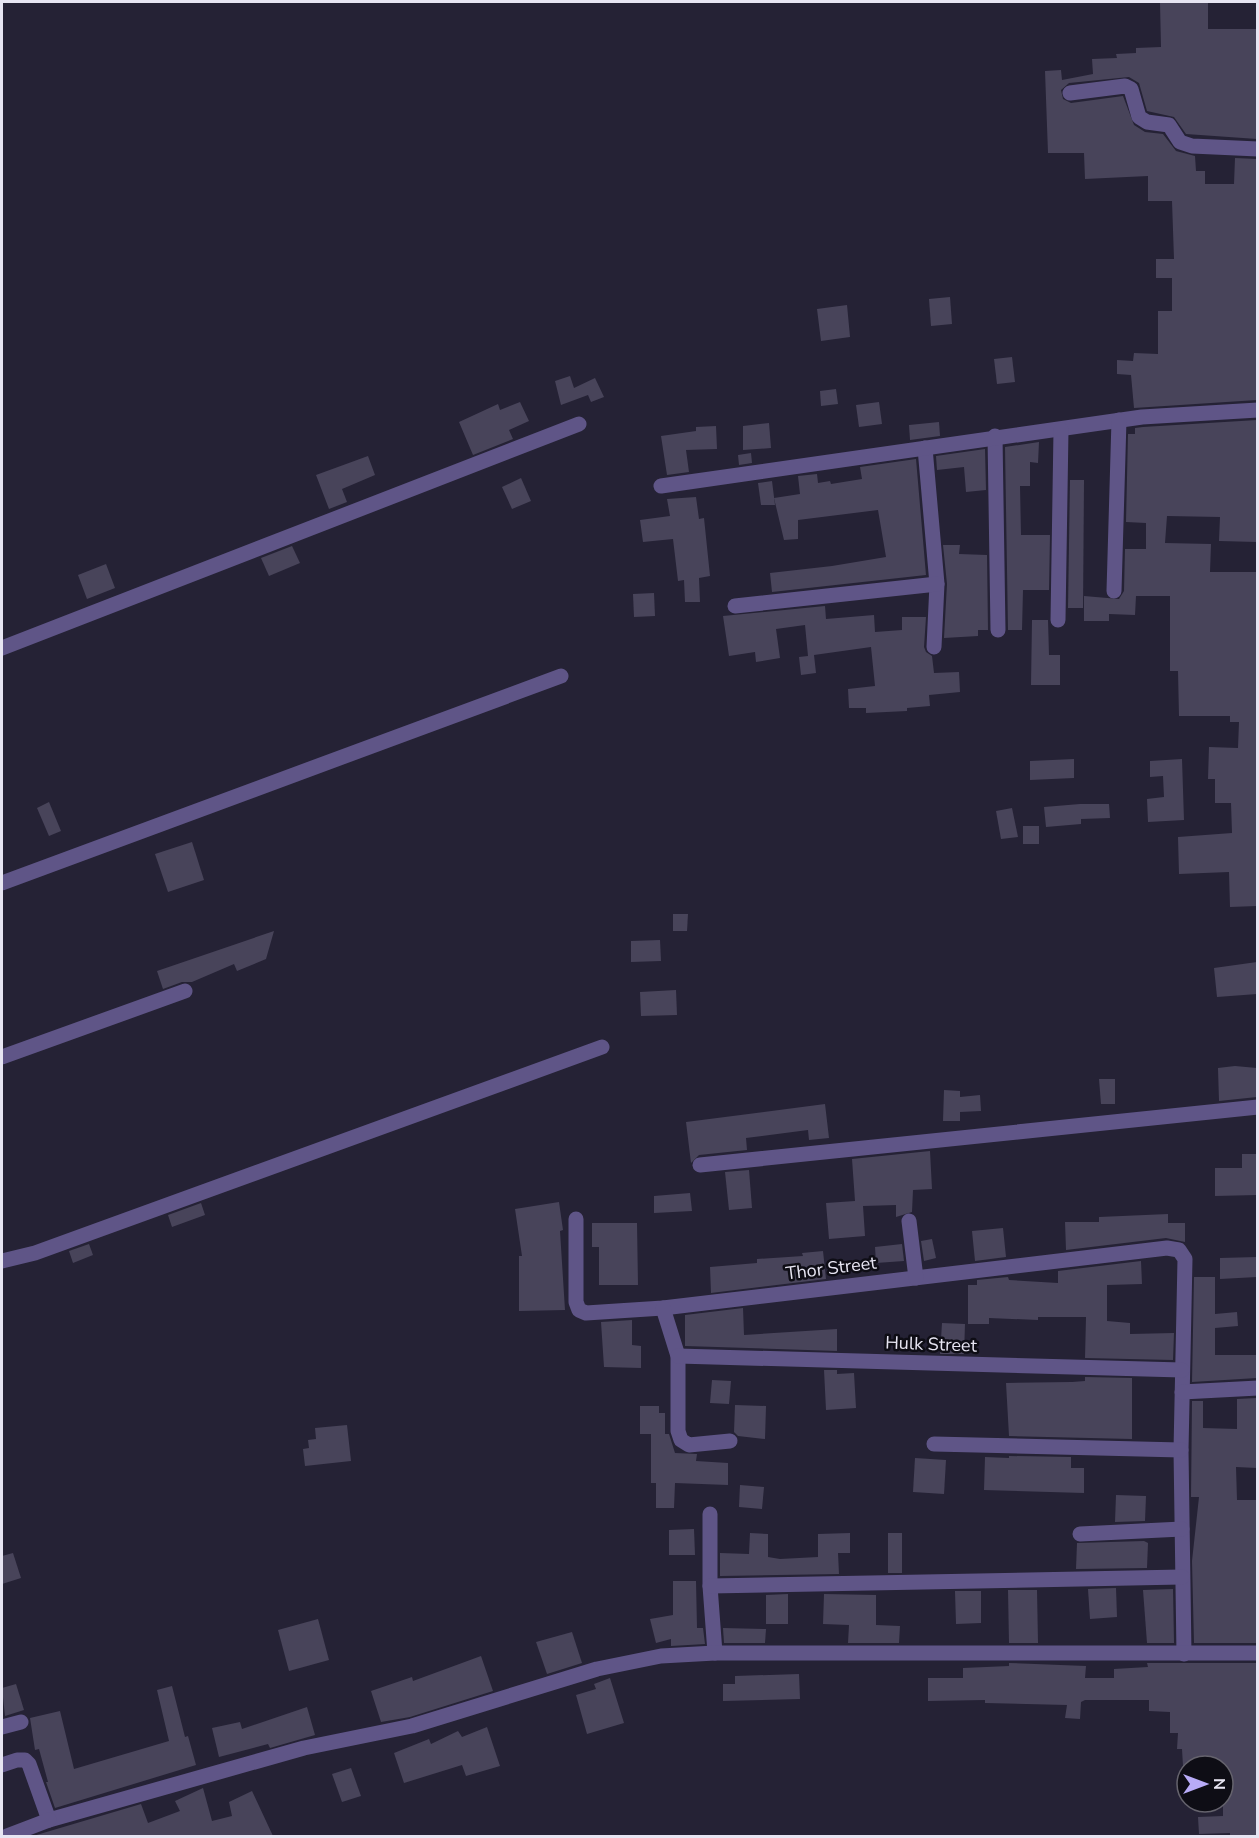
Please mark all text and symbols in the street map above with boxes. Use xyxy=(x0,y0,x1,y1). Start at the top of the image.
street label: Thor Street xyxy=(784,1250,878,1285)
street label: Hulk Street xyxy=(885,1330,978,1358)
north arrow xyxy=(1175,1754,1235,1814)
text: N xyxy=(1208,1778,1230,1790)

